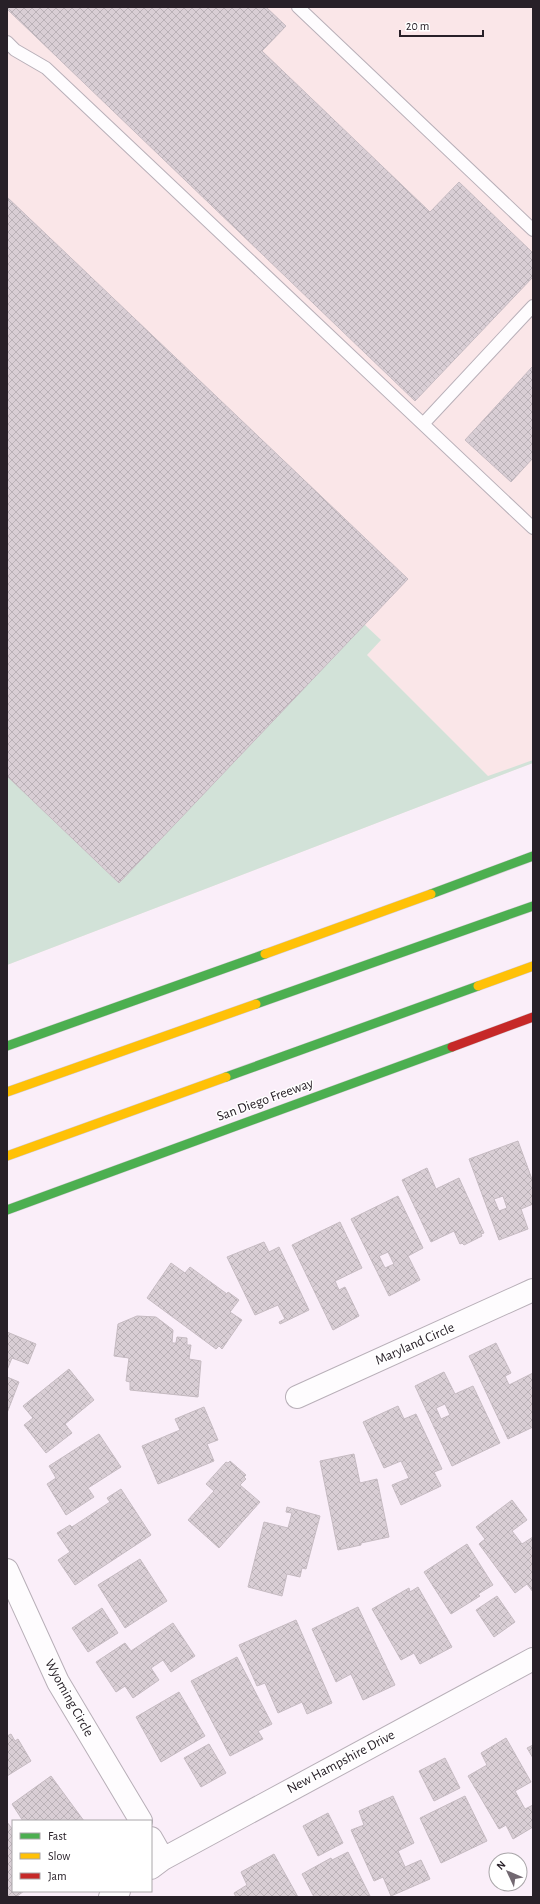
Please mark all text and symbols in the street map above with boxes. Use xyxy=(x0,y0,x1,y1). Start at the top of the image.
scale bar xyxy=(400,12,483,38)
text: 20 m xyxy=(406,20,429,32)
street label: San Diego Freeway xyxy=(215,1076,315,1124)
street label: Maryland Circle xyxy=(373,1320,457,1368)
street label: Wyoming Circle xyxy=(42,1657,96,1739)
street label: New Hampshire Drive xyxy=(285,1728,397,1796)
legend xyxy=(12,1820,152,1892)
text: Fast xyxy=(48,1830,67,1842)
text: Slow xyxy=(48,1850,70,1862)
north arrow xyxy=(488,1852,528,1892)
text: N xyxy=(495,1859,508,1872)
text: Jam xyxy=(48,1870,67,1882)

